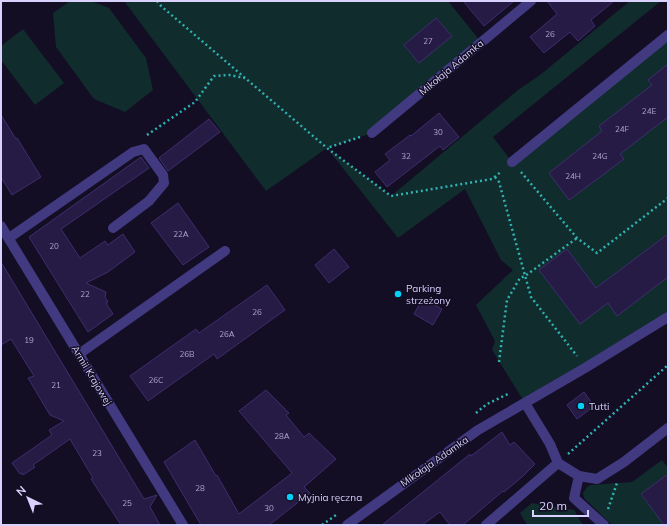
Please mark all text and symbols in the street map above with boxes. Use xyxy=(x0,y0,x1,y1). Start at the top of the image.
house number: 26 xyxy=(545,29,555,39)
house number: 27 xyxy=(423,36,433,46)
street label: Mikołaja Adamka xyxy=(416,37,486,98)
house number: 24E xyxy=(642,106,656,116)
house number: 24F xyxy=(615,124,630,134)
house number: 30 xyxy=(433,127,443,137)
house number: 32 xyxy=(401,151,411,161)
house number: 24G xyxy=(592,151,608,161)
house number: 24H xyxy=(565,171,581,181)
house number: 22A xyxy=(173,229,189,239)
house number: 20 xyxy=(49,241,59,251)
place label: Parking strzeżony xyxy=(406,282,451,307)
house number: 22 xyxy=(80,289,90,299)
marker: Parking strzeżony xyxy=(393,289,403,299)
house number: 26 xyxy=(252,307,262,317)
house number: 26A xyxy=(219,329,235,339)
house number: 19 xyxy=(24,335,34,345)
street label: Armii Krajowej xyxy=(69,343,115,408)
house number: 26B xyxy=(179,349,195,359)
house number: 26C xyxy=(148,375,164,385)
house number: 21 xyxy=(51,380,61,390)
place label: Tutti xyxy=(589,400,609,413)
marker: Tutti xyxy=(576,401,586,411)
house number: 28A xyxy=(274,431,290,441)
street label: Mikołaja Adamka xyxy=(398,433,471,490)
house number: 23 xyxy=(92,448,102,458)
north arrow xyxy=(8,478,48,518)
text: N xyxy=(13,483,29,499)
house number: 28 xyxy=(195,483,205,493)
place label: Myjnia ręczna xyxy=(298,491,362,504)
marker: Myjnia ręczna xyxy=(285,492,295,502)
scale bar xyxy=(533,492,588,518)
house number: 25 xyxy=(122,498,132,508)
text: 20 m xyxy=(539,498,567,513)
house number: 30 xyxy=(264,503,274,513)

